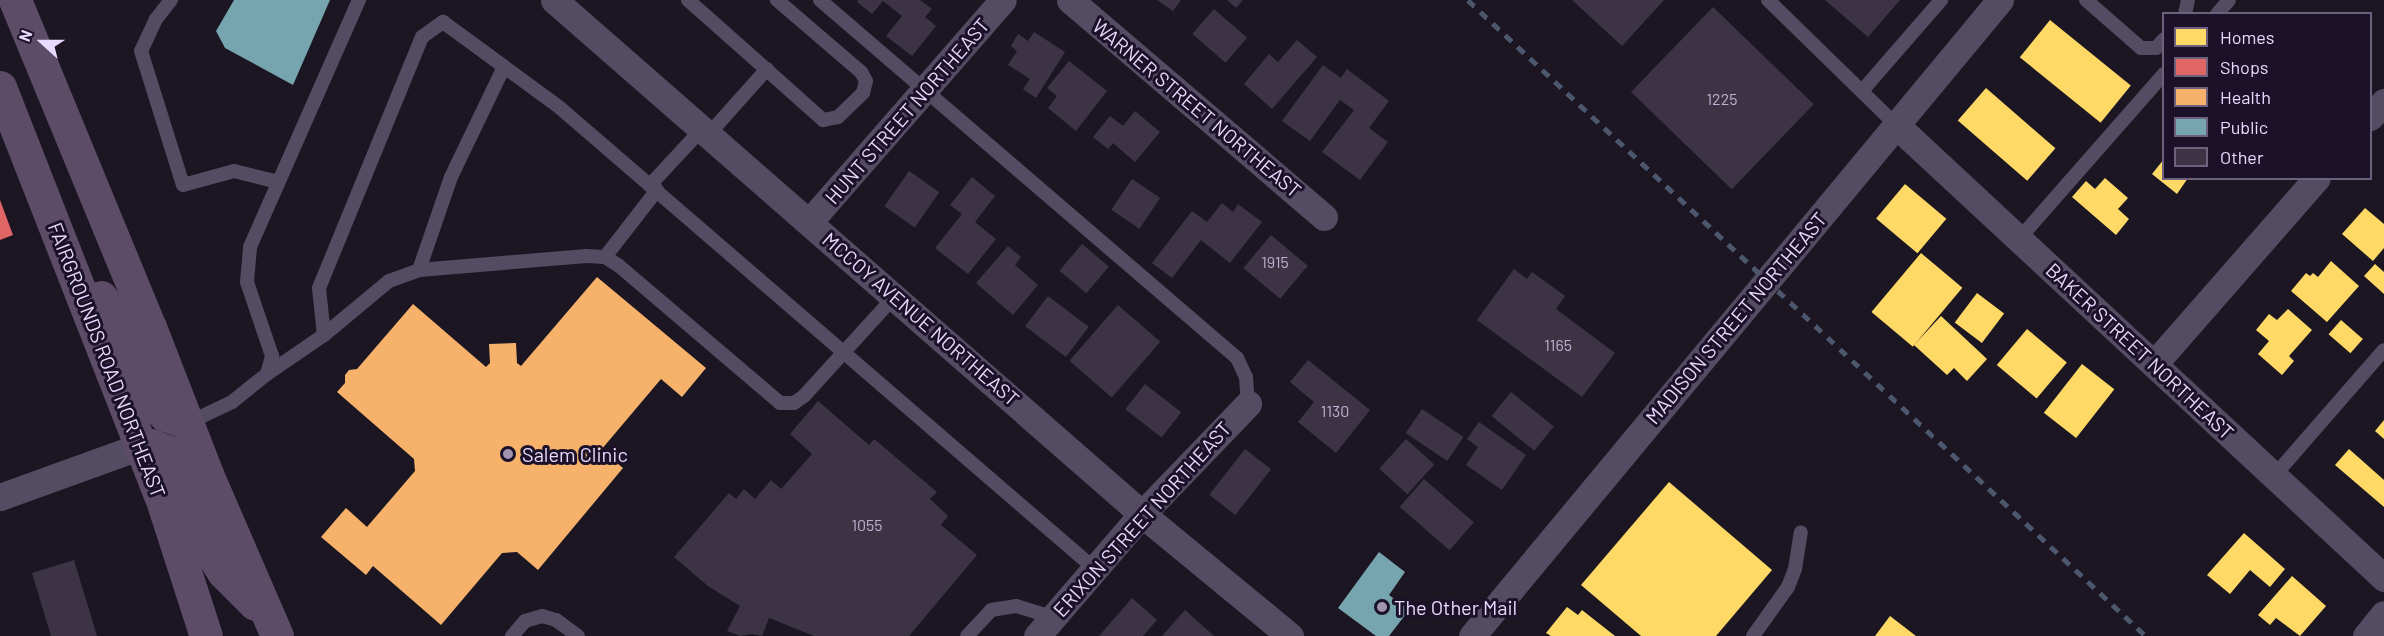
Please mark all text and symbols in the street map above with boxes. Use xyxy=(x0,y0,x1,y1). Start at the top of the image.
north arrow xyxy=(12,12,72,72)
legend xyxy=(2162,12,2372,180)
street label: HUNT STREET NORTHEAST xyxy=(820,13,994,209)
street label: WARNER STREET NORTHEAST xyxy=(1088,14,1306,202)
text: Homes xyxy=(2220,26,2274,48)
text: N xyxy=(14,27,36,44)
text: Shops xyxy=(2220,56,2269,78)
text: Health xyxy=(2220,86,2271,108)
house number: 1225 xyxy=(1707,89,1737,109)
text: Public xyxy=(2220,116,2268,138)
text: Other xyxy=(2220,146,2263,168)
street label: MADISON STREET NORTHEAST xyxy=(1640,207,1832,429)
street label: FAIRGROUNDS ROAD NORTHEAST xyxy=(43,219,171,501)
street label: MCCOY AVENUE NORTHEAST xyxy=(818,227,1024,411)
house number: 1915 xyxy=(1261,252,1289,272)
street label: BAKER STREET NORTHEAST xyxy=(2041,258,2239,444)
house number: 1165 xyxy=(1544,335,1572,355)
house number: 1130 xyxy=(1321,401,1349,421)
street label: ERIXON STREET NORTHEAST xyxy=(1048,416,1236,622)
place label: Salem Clinic xyxy=(522,442,628,466)
marker: Salem Clinic xyxy=(499,445,517,463)
house number: 1055 xyxy=(851,515,883,535)
place label: The Other Mail xyxy=(1394,595,1517,619)
marker: The Other Mail xyxy=(1375,600,1389,614)

